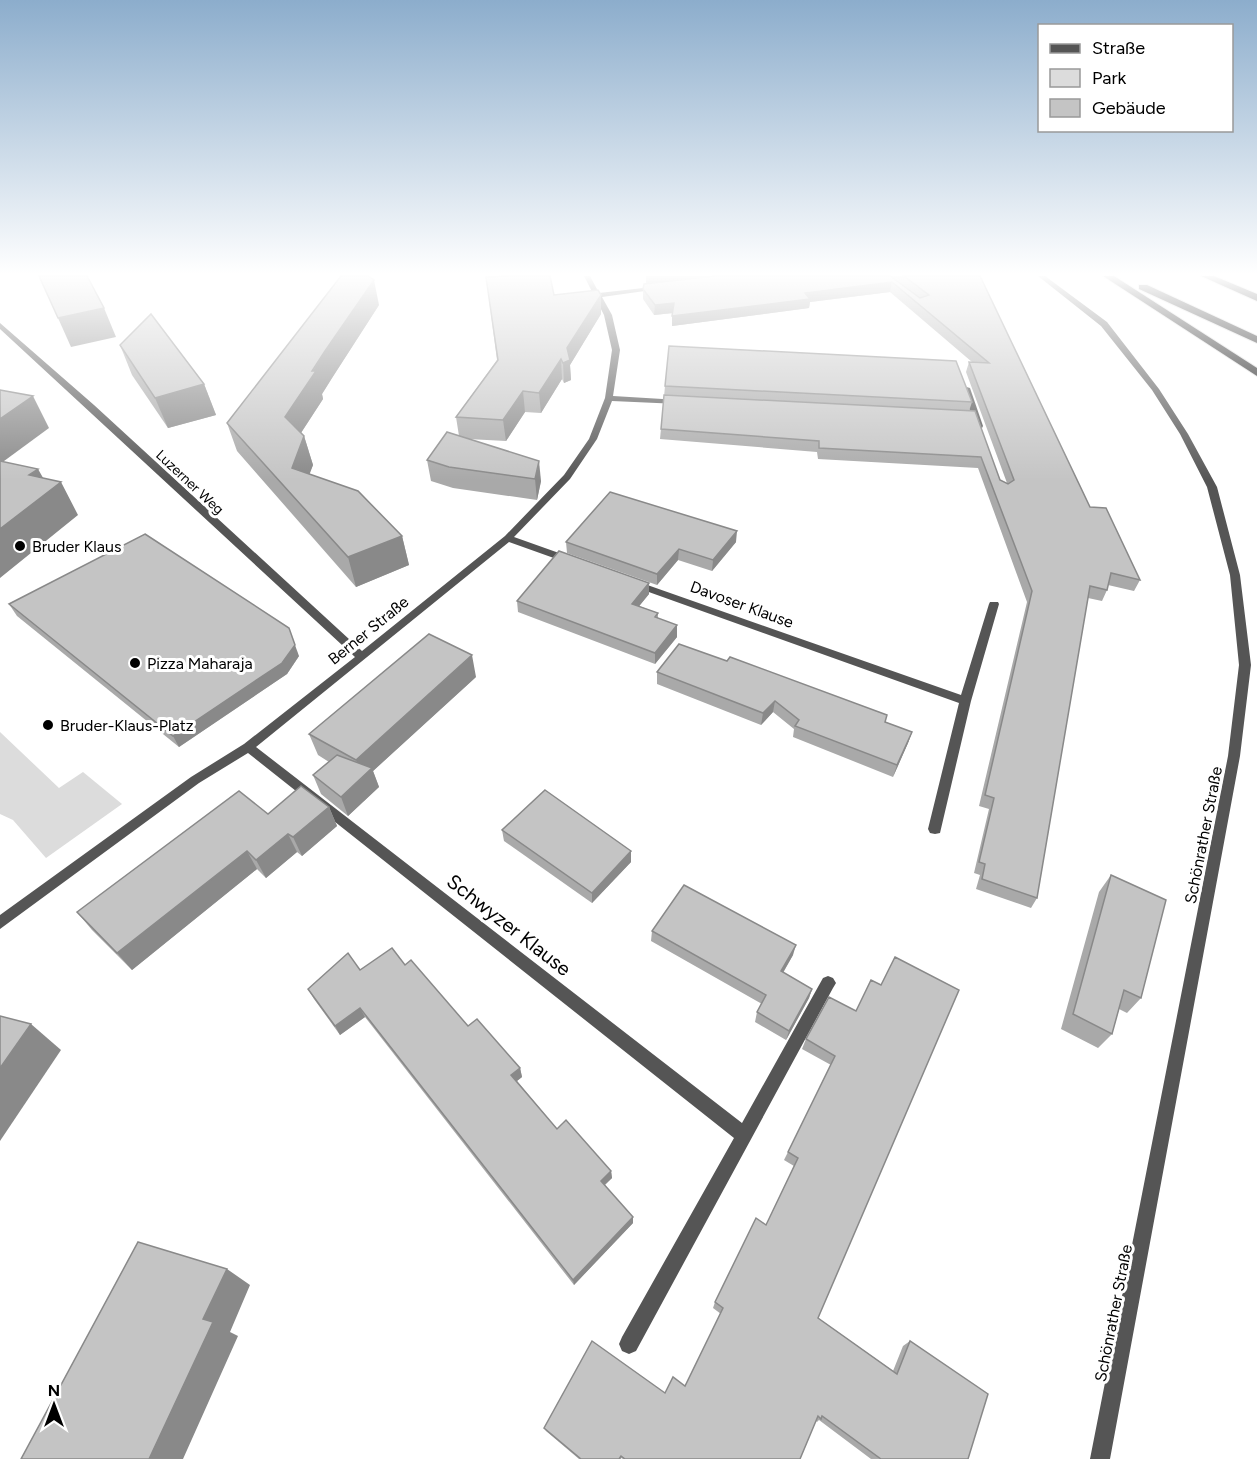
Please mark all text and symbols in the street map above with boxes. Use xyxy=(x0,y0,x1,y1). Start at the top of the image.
legend xyxy=(1038,24,1233,132)
text: Straße xyxy=(1092,37,1145,59)
text: Park xyxy=(1092,67,1127,89)
text: Gebäude xyxy=(1092,97,1166,119)
street label: Luzerner Weg xyxy=(152,447,227,518)
place label: Bruder Klaus xyxy=(32,537,121,556)
marker: Bruder Klaus xyxy=(13,539,27,553)
street label: Davoser Klause xyxy=(688,577,796,632)
street label: Berner Straße xyxy=(324,592,413,669)
place label: Pizza Maharaja xyxy=(147,654,253,673)
marker: Pizza Maharaja xyxy=(128,656,142,670)
place label: Bruder-Klaus-Platz xyxy=(60,716,194,735)
marker: Bruder-Klaus-Platz xyxy=(41,718,55,732)
street label: Schönrather Straße xyxy=(1181,765,1226,905)
street label: Schwyzer Klause xyxy=(442,869,576,981)
street label: Schönrather Straße xyxy=(1091,1243,1136,1383)
north arrow xyxy=(24,1375,84,1435)
text: N xyxy=(48,1381,60,1400)

